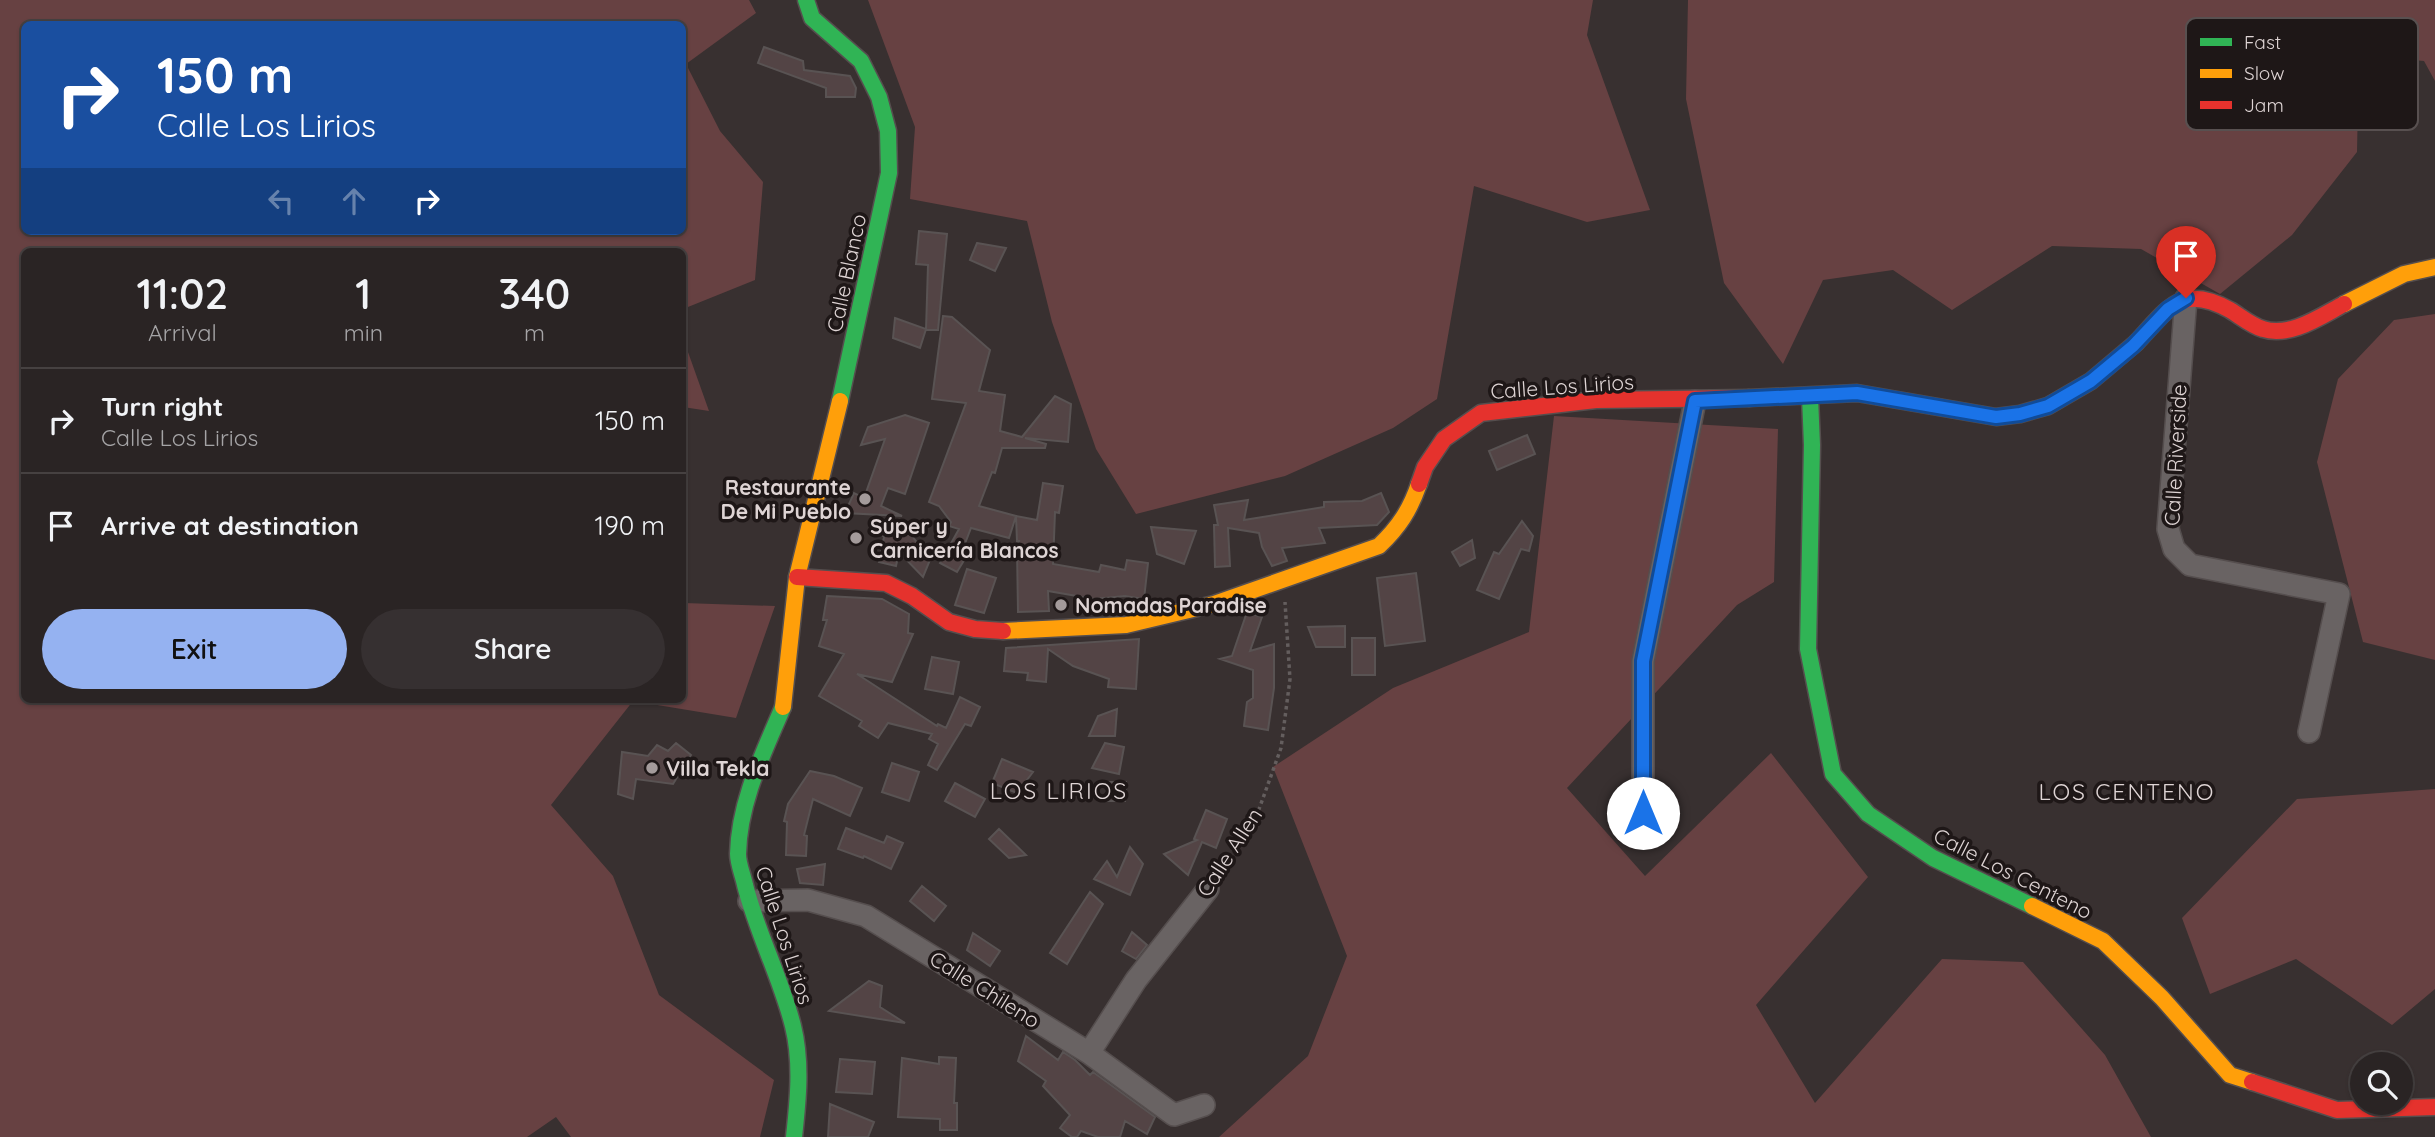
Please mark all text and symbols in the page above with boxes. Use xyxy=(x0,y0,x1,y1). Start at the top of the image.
legend xyxy=(2186,18,2418,130)
text: Fast xyxy=(2244,30,2281,54)
text: 150 m xyxy=(157,44,293,105)
icon: right xyxy=(42,49,133,140)
text: Slow xyxy=(2244,61,2285,85)
text: Jam xyxy=(2244,93,2284,117)
text: Calle Los Lirios xyxy=(157,105,376,145)
icon: left xyxy=(262,182,300,220)
icon: ahead xyxy=(335,182,373,220)
icon: right xyxy=(408,182,446,220)
street label: Calle Blanco xyxy=(821,211,871,335)
pin xyxy=(2156,226,2216,298)
icon: arrive xyxy=(2167,237,2205,275)
text: 11:02 xyxy=(137,267,228,320)
text: 1 xyxy=(355,267,371,320)
text: 340 xyxy=(499,267,570,320)
text: Arrival xyxy=(148,318,217,347)
text: min xyxy=(344,318,383,347)
text: m xyxy=(524,318,545,347)
street label: Calle Los Lirios xyxy=(1489,368,1635,404)
street label: Calle Riverside xyxy=(2158,383,2192,527)
text: Turn right xyxy=(101,390,223,423)
icon: right xyxy=(42,402,80,440)
text: 150 m xyxy=(595,404,665,437)
text: Calle Los Lirios xyxy=(101,423,258,452)
place label: Restaurante De Mi Pueblo xyxy=(720,474,851,524)
marker: Restaurante De Mi Pueblo xyxy=(857,491,873,507)
icon: arrive xyxy=(42,507,80,545)
text: Arrive at destination xyxy=(101,509,359,542)
text: 190 m xyxy=(595,509,665,542)
place label: Súper y Carnicería Blancos xyxy=(870,513,1059,563)
marker: Súper y Carnicería Blancos xyxy=(848,530,864,546)
place label: Nomadas Paradise xyxy=(1075,592,1267,618)
marker: Nomadas Paradise xyxy=(1053,597,1069,613)
button: Exit xyxy=(42,609,347,689)
button: Share xyxy=(361,609,665,689)
place label: Villa Tekla xyxy=(666,755,769,781)
marker: Villa Tekla xyxy=(644,760,660,776)
district label: LOS LIRIOS xyxy=(990,776,1128,805)
position arrow xyxy=(1606,776,1680,850)
district label: LOS CENTENO xyxy=(2039,777,2215,806)
street label: Calle Allen xyxy=(1191,803,1267,901)
street label: Calle Los Centeno xyxy=(1929,822,2097,924)
street label: Calle Los Lirios xyxy=(750,863,820,1007)
street label: Calle Chileno xyxy=(925,945,1045,1033)
map controls xyxy=(2350,1052,2413,1115)
button: search xyxy=(2350,1052,2413,1115)

